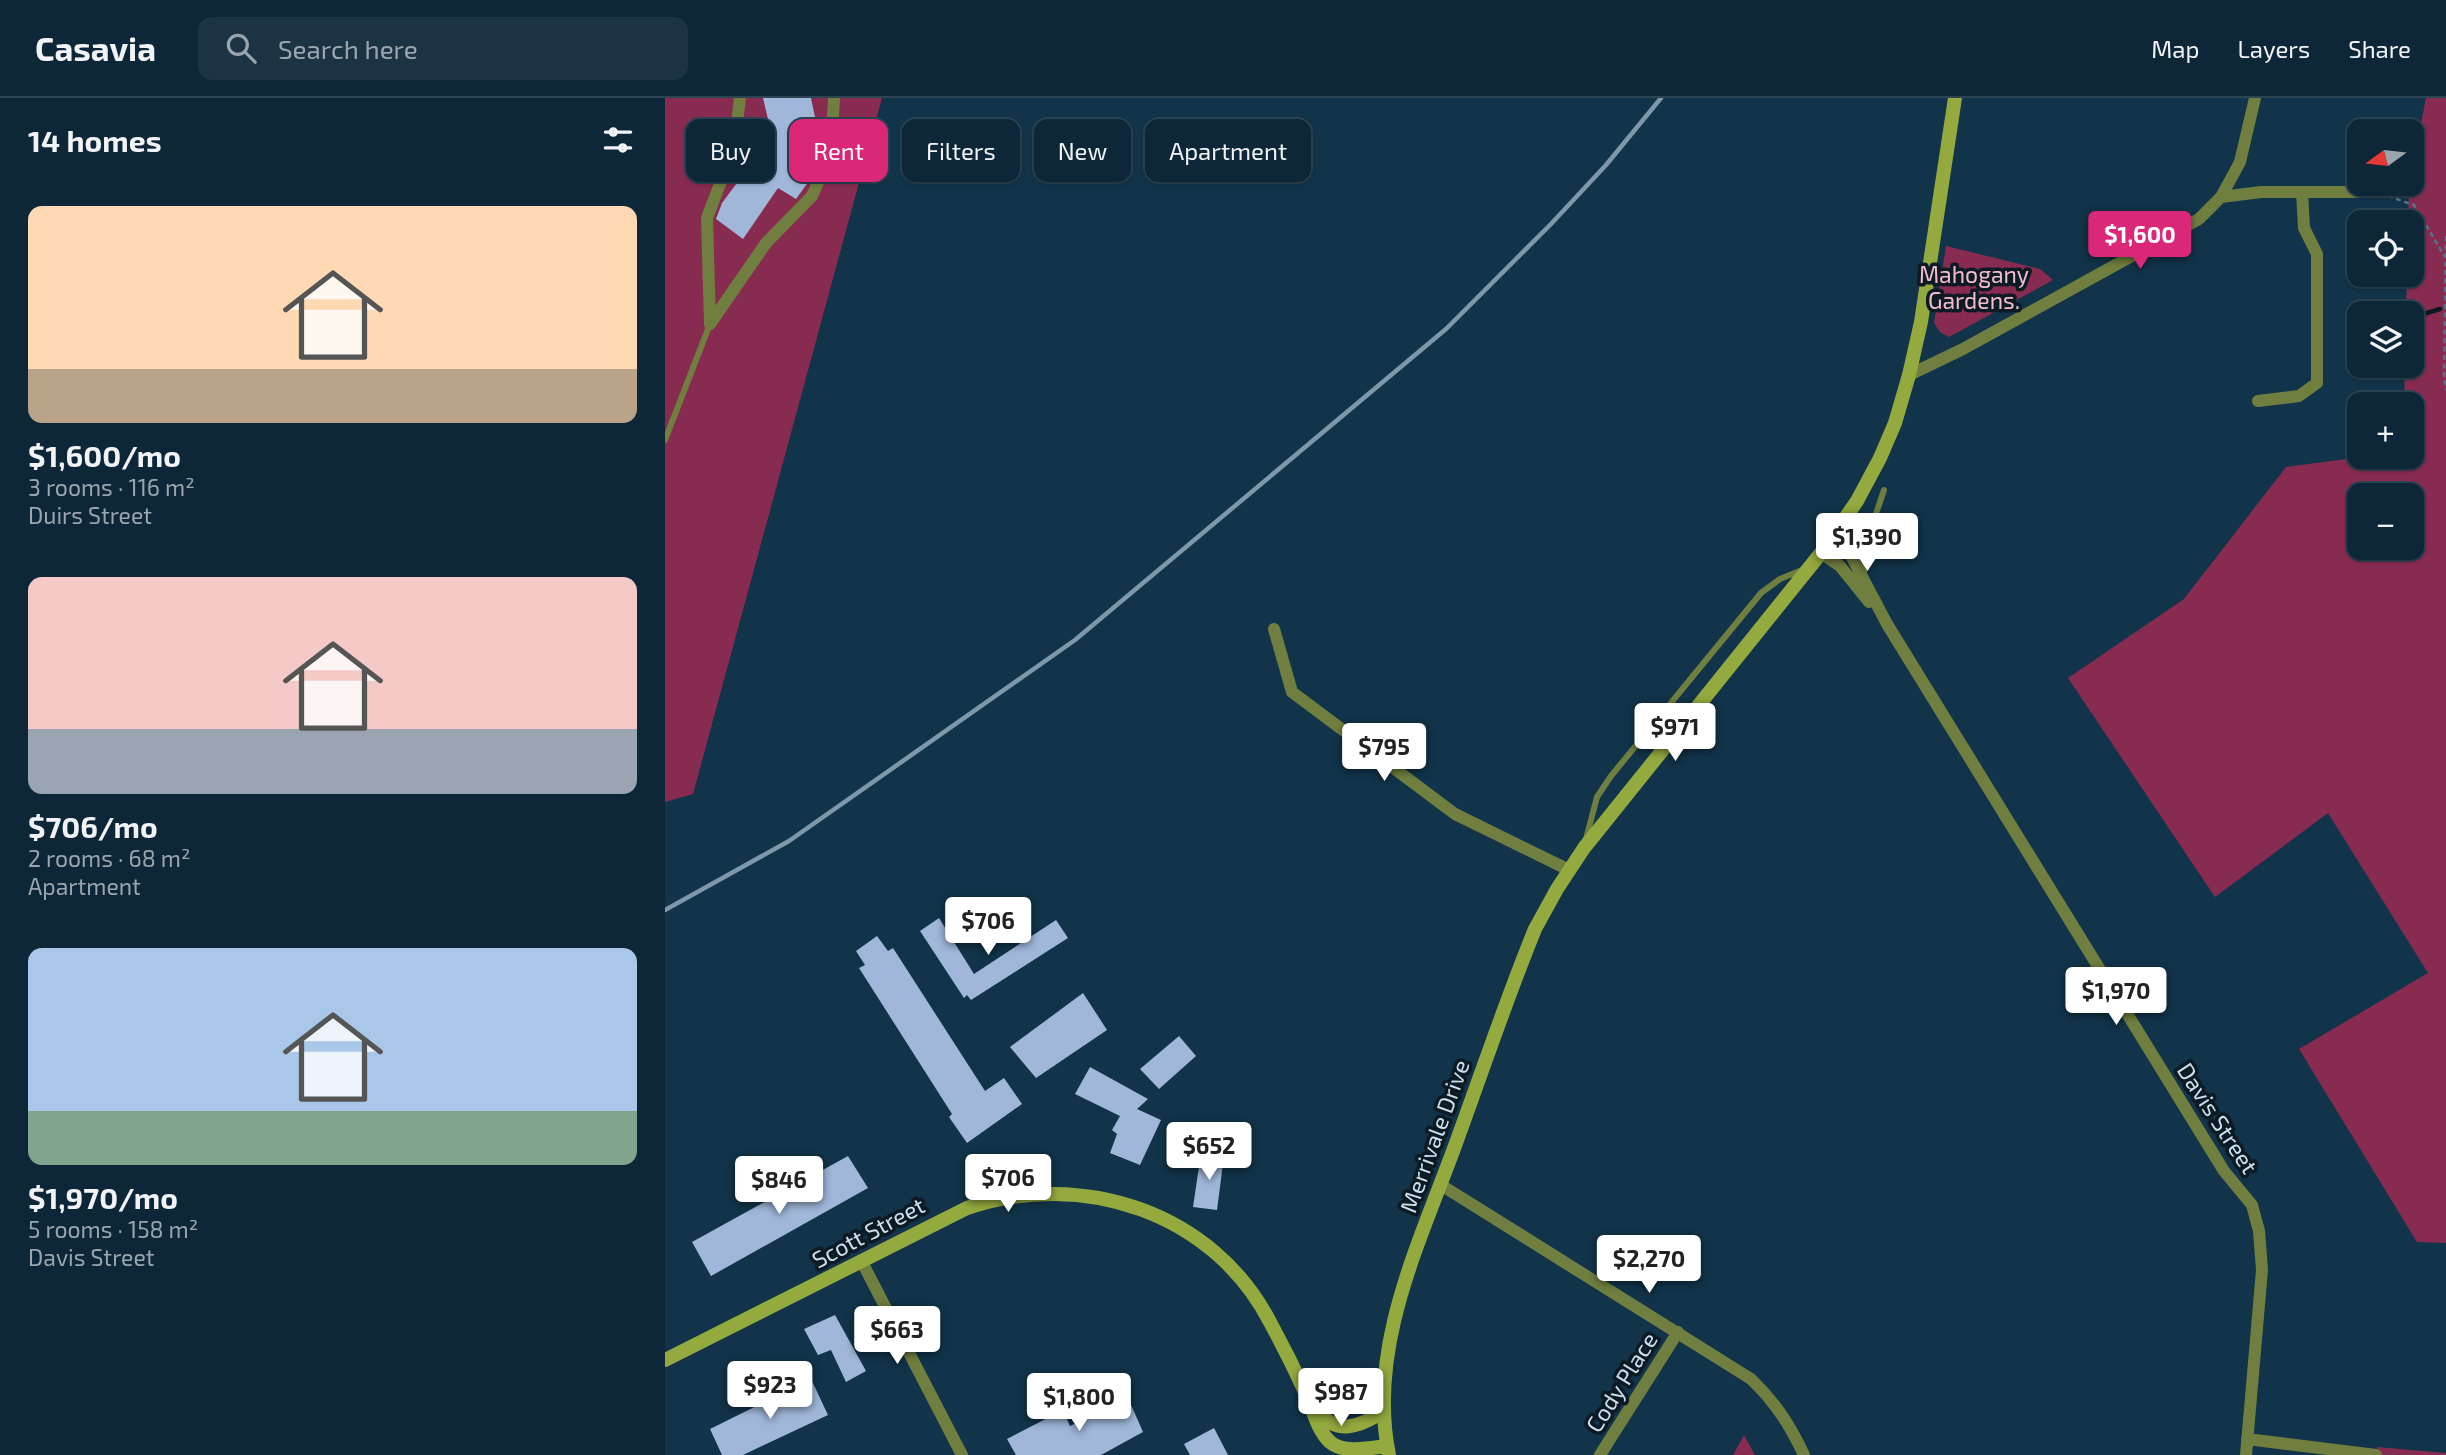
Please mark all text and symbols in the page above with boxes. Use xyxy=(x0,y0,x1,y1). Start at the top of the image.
search box xyxy=(198,17,688,80)
text: Casavia xyxy=(35,28,156,68)
icon: search xyxy=(222,29,260,67)
text: Search here xyxy=(278,33,418,64)
text: Map xyxy=(2151,34,2199,63)
text: Layers xyxy=(2237,34,2310,63)
text: Share xyxy=(2348,34,2411,63)
chip: Buy xyxy=(686,119,775,182)
chip: Rent xyxy=(789,119,888,182)
chip: Filters xyxy=(902,119,1020,182)
chip: New xyxy=(1034,119,1131,182)
chip: Apartment xyxy=(1145,119,1311,182)
north arrow xyxy=(2347,119,2424,196)
map controls xyxy=(2347,119,2424,560)
icon: filters xyxy=(599,121,637,159)
text: 14 homes xyxy=(28,122,162,158)
button: locate xyxy=(2347,210,2424,287)
pin: $1,600 xyxy=(2083,212,2197,271)
text: $1,600 xyxy=(2104,220,2176,248)
icon: home xyxy=(270,252,396,378)
park label: Mahogany Gardens. xyxy=(1919,260,2029,314)
button: layers xyxy=(2347,301,2424,378)
button: + xyxy=(2347,392,2424,469)
text: $1,600/mo xyxy=(28,437,181,473)
text: 3 rooms · 116 m² xyxy=(28,473,195,501)
button: − xyxy=(2347,483,2424,560)
text: Duirs Street xyxy=(28,501,152,529)
pin: $1,390 xyxy=(1810,514,1924,573)
text: $1,390 xyxy=(1832,522,1902,550)
icon: home xyxy=(270,623,396,749)
pin: $971 xyxy=(1634,704,1716,763)
text: $971 xyxy=(1651,712,1700,740)
pin: $795 xyxy=(1343,724,1425,783)
text: $795 xyxy=(1358,732,1410,760)
text: $706/mo xyxy=(28,808,158,844)
text: 2 rooms · 68 m² xyxy=(28,844,191,872)
text: Apartment xyxy=(28,872,141,900)
pin: $706 xyxy=(947,898,1029,957)
text: $706 xyxy=(961,906,1015,934)
pin: $1,970 xyxy=(2059,968,2173,1027)
text: $1,970 xyxy=(2081,976,2151,1004)
icon: home xyxy=(270,994,396,1120)
street label: Merrivale Drive xyxy=(1393,1056,1475,1216)
street label: Davis Street xyxy=(2172,1057,2264,1179)
pin: $652 xyxy=(1168,1122,1250,1182)
text: $652 xyxy=(1183,1131,1235,1159)
pin: $706 xyxy=(967,1154,1049,1214)
pin: $846 xyxy=(738,1156,820,1216)
text: $706 xyxy=(981,1163,1035,1191)
text: $846 xyxy=(751,1165,807,1193)
text: $1,970/mo xyxy=(28,1179,178,1215)
street label: Scott Street xyxy=(807,1191,929,1273)
text: 5 rooms · 158 m² xyxy=(28,1215,198,1243)
pin: $2,270 xyxy=(1592,1236,1706,1295)
text: Davis Street xyxy=(28,1243,155,1271)
text: $2,270 xyxy=(1613,1244,1685,1272)
pin: $663 xyxy=(856,1306,938,1366)
text: $663 xyxy=(870,1315,924,1343)
street label: Cody Place xyxy=(1579,1327,1663,1437)
pin: $923 xyxy=(729,1362,811,1421)
pin: $987 xyxy=(1300,1368,1382,1428)
text: $923 xyxy=(743,1370,797,1398)
pin: $1,800 xyxy=(1022,1374,1136,1433)
text: $987 xyxy=(1314,1377,1368,1405)
text: $1,800 xyxy=(1043,1382,1115,1410)

